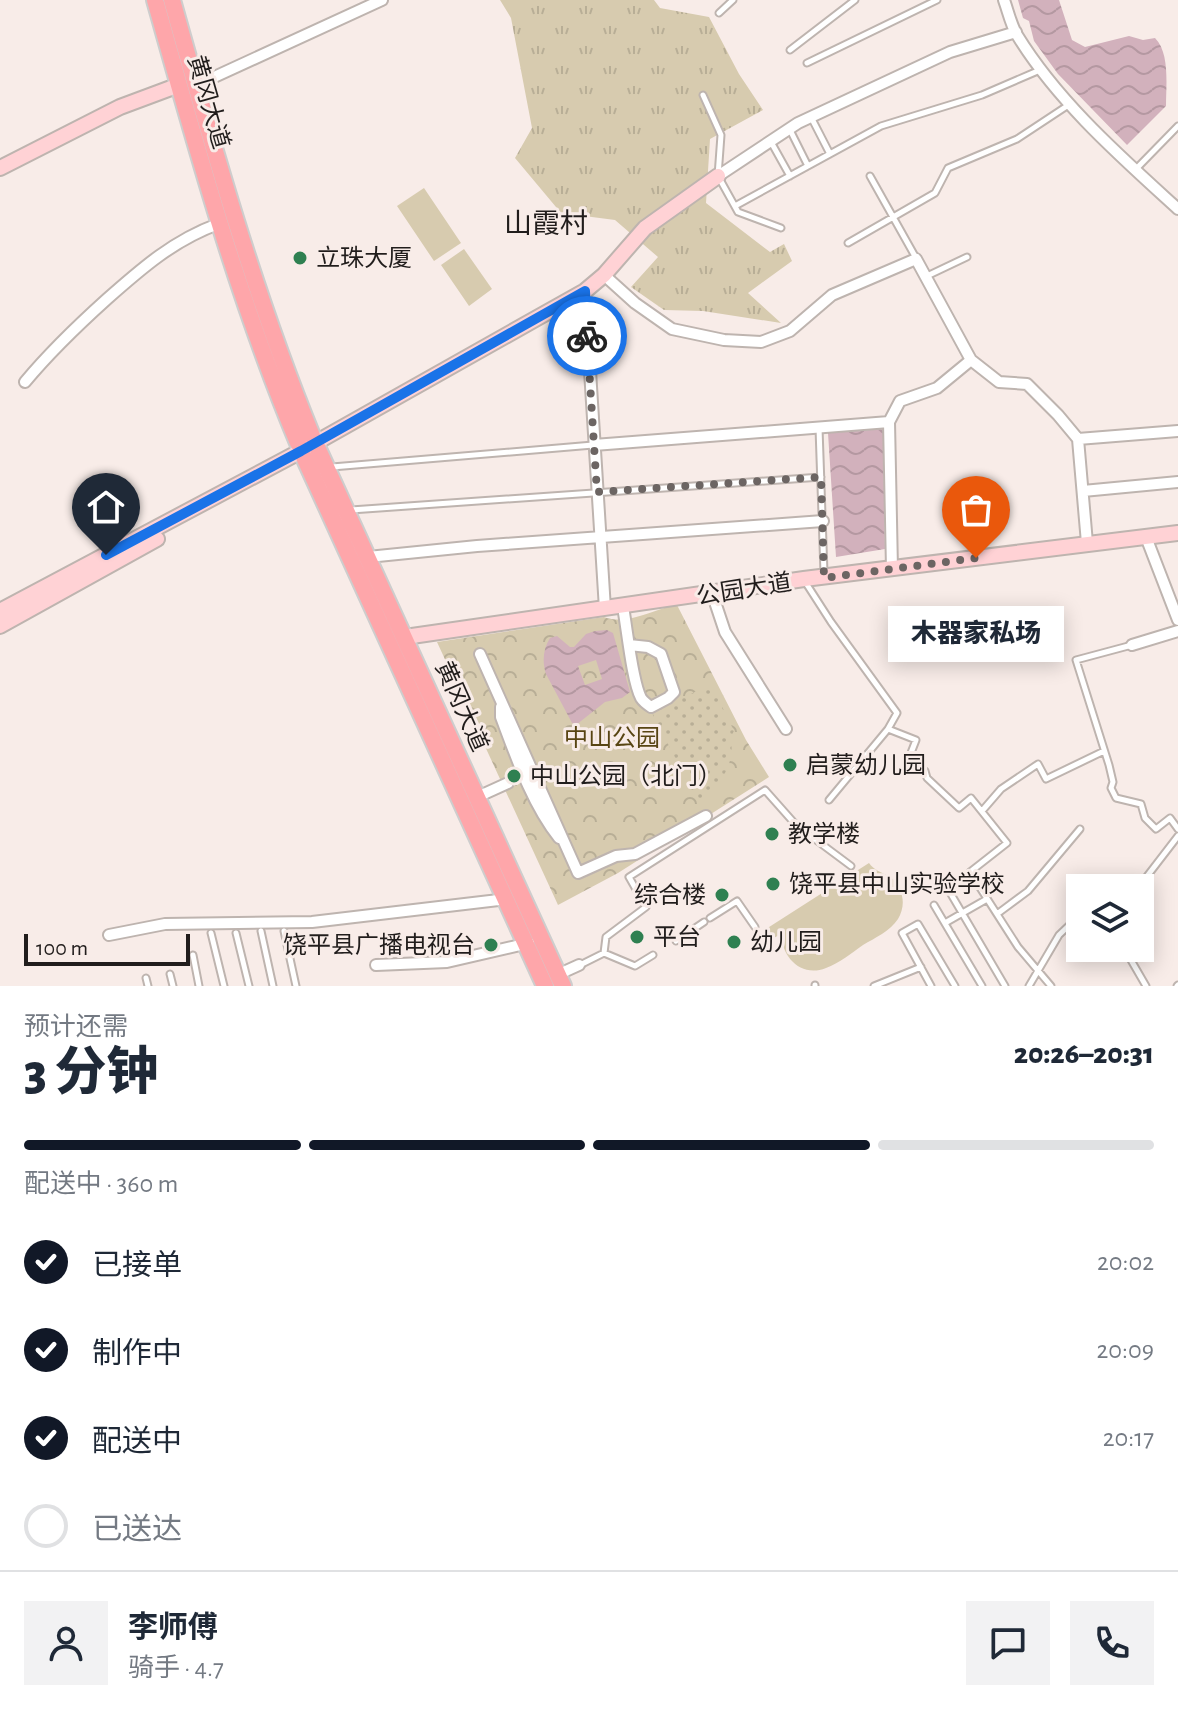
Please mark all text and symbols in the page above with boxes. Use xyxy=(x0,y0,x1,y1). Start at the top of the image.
street label: 黄冈大道 xyxy=(183,52,235,152)
district label: 山霞村 xyxy=(504,209,588,239)
place label: 立珠大厦 xyxy=(316,245,412,271)
marker: 立珠大厦 xyxy=(291,249,309,267)
courier xyxy=(547,296,627,376)
icon: bike xyxy=(565,314,609,358)
pin xyxy=(72,473,140,555)
pin xyxy=(942,476,1010,558)
icon: home xyxy=(84,485,128,529)
icon: bag xyxy=(954,488,998,532)
street label: 公园大道 xyxy=(695,569,793,609)
callout: 木器家私场 xyxy=(888,606,1064,662)
text: 木器家私场 xyxy=(911,621,1041,647)
street label: 黄冈大道 xyxy=(431,657,493,755)
park label: 中山公园 xyxy=(564,725,660,751)
place label: 启蒙幼儿园 xyxy=(806,752,926,778)
marker: 启蒙幼儿园 xyxy=(781,756,799,774)
place label: 中山公园（北门） xyxy=(530,763,722,789)
marker: 中山公园（北门） xyxy=(505,767,523,785)
place label: 教学楼 xyxy=(788,821,860,847)
marker: 教学楼 xyxy=(763,825,781,843)
place label: 饶平县中山实验学校 xyxy=(789,871,1005,897)
map controls xyxy=(1066,874,1154,962)
button: layers xyxy=(1066,874,1154,962)
marker: 饶平县中山实验学校 xyxy=(764,875,782,893)
place label: 综合楼 xyxy=(634,882,706,908)
marker: 综合楼 xyxy=(713,886,731,904)
place label: 平台 xyxy=(653,924,701,950)
marker: 平台 xyxy=(628,928,646,946)
place label: 幼儿园 xyxy=(750,929,822,955)
scale bar xyxy=(24,930,190,966)
place label: 饶平县广播电视台 xyxy=(283,932,475,958)
marker: 幼儿园 xyxy=(725,933,743,951)
marker: 饶平县广播电视台 xyxy=(482,936,500,954)
text: 100 m xyxy=(36,937,88,959)
text: 预计还需 xyxy=(24,1014,128,1040)
text: 20:26–20:31 xyxy=(1014,1039,1154,1069)
text: 3 分钟 xyxy=(24,1047,158,1099)
text: 配送中 · 360 m xyxy=(24,1171,178,1197)
icon: check xyxy=(24,1240,68,1284)
text: 20:02 xyxy=(1097,1249,1154,1275)
text: 已接单 xyxy=(92,1251,182,1281)
icon: check xyxy=(24,1328,68,1372)
text: 20:09 xyxy=(1097,1337,1154,1363)
text: 制作中 xyxy=(92,1339,182,1369)
icon: check xyxy=(24,1416,68,1460)
text: 20:17 xyxy=(1103,1425,1154,1451)
text: 配送中 xyxy=(92,1427,182,1457)
text: 已送达 xyxy=(92,1515,182,1545)
button: person xyxy=(24,1601,108,1685)
button: chat xyxy=(966,1601,1050,1685)
button: phone xyxy=(1070,1601,1154,1685)
text: 李师傅 xyxy=(128,1613,218,1643)
text: 骑手 · 4.7 xyxy=(128,1655,224,1681)

